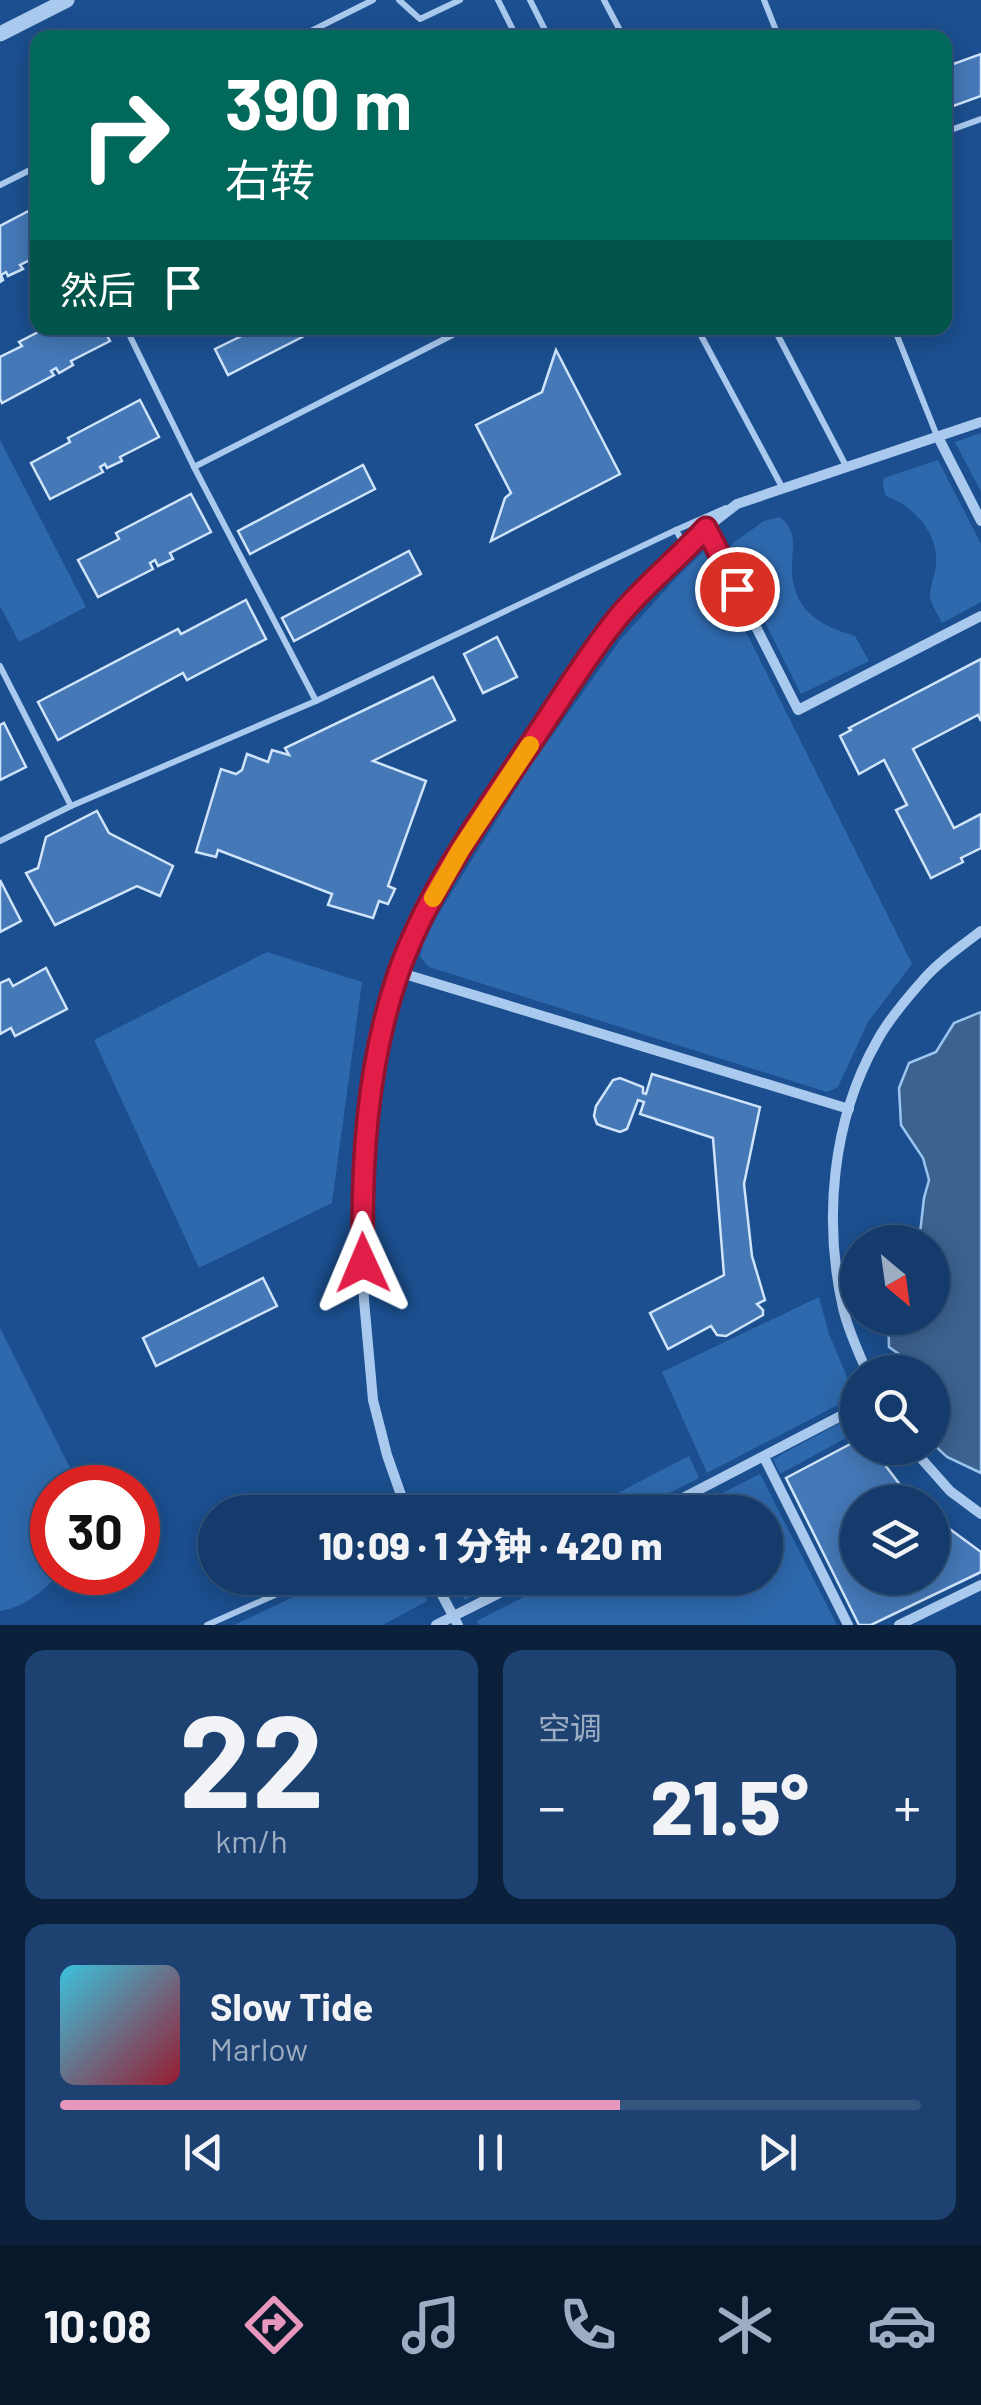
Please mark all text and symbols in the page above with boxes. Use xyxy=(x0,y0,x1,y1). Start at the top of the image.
text: 390 m xyxy=(225,60,412,144)
icon: right xyxy=(60,70,190,200)
text: 右转 xyxy=(225,152,315,206)
icon: arrive xyxy=(156,260,211,315)
text: 然后 xyxy=(60,266,136,312)
pin xyxy=(695,547,780,632)
icon: arrive xyxy=(710,562,765,617)
position arrow xyxy=(311,1211,415,1315)
north arrow xyxy=(840,1225,950,1335)
map controls xyxy=(840,1225,950,1595)
button: search xyxy=(840,1355,950,1465)
speed limit sign: 30 xyxy=(30,1465,160,1595)
button: layers xyxy=(840,1485,950,1595)
text: 10:09 · 1 分钟 · 420 m xyxy=(319,1522,662,1568)
text: 22 xyxy=(179,1678,324,1834)
text: 空调 xyxy=(538,1708,602,1746)
text: 21.5° xyxy=(650,1760,809,1850)
text: − xyxy=(538,1772,566,1838)
text: + xyxy=(893,1772,921,1838)
text: km/h xyxy=(215,1821,288,1859)
text: Slow Tide xyxy=(210,1983,373,2029)
text: Marlow xyxy=(210,2029,308,2067)
icon: previous xyxy=(176,2125,231,2180)
icon: pause xyxy=(463,2125,518,2180)
icon: next xyxy=(750,2125,805,2180)
icon: directions xyxy=(239,2290,309,2360)
icon: music xyxy=(396,2290,466,2360)
icon: phone xyxy=(553,2290,623,2360)
icon: climate xyxy=(710,2290,780,2360)
icon: car xyxy=(867,2290,937,2360)
text: 10:08 xyxy=(44,2298,152,2352)

